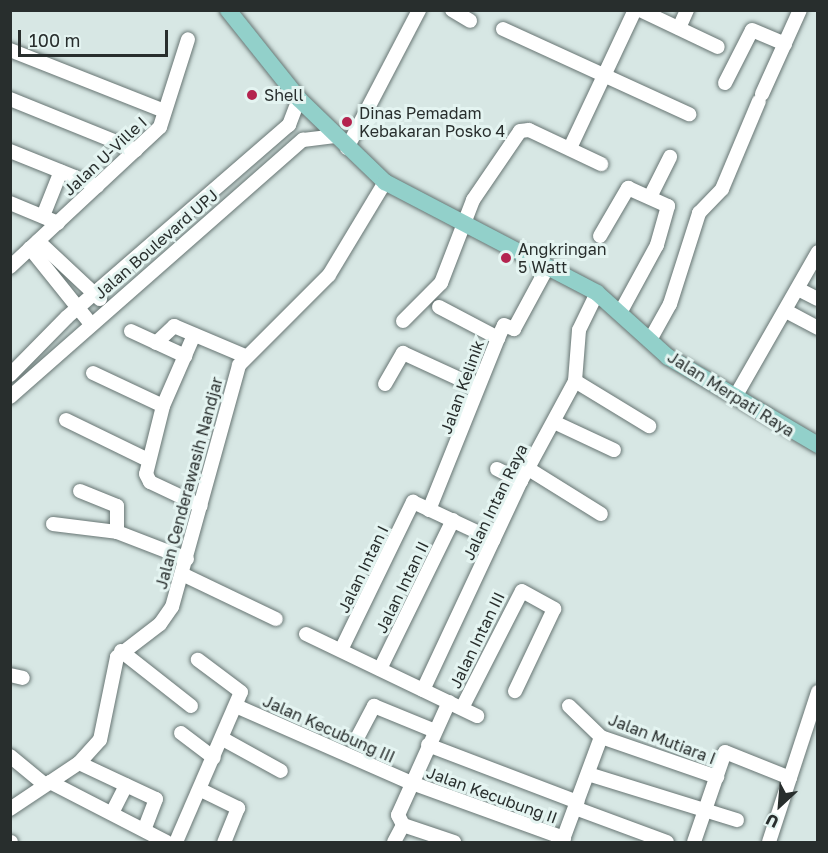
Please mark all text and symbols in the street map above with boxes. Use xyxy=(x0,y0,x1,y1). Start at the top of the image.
scale bar xyxy=(21,18,171,56)
text: 100 m xyxy=(29,29,80,51)
place label: Shell xyxy=(264,85,304,105)
marker: Shell xyxy=(245,88,259,102)
place label: Dinas Pemadam Kebakaran Posko 4 xyxy=(359,103,505,141)
street label: Jalan U-Ville I xyxy=(59,112,151,200)
marker: Dinas Pemadam Kebakaran Posko 4 xyxy=(340,115,354,129)
street label: Jalan Boulevard UPJ xyxy=(90,185,222,303)
place label: Angkringan 5 Watt xyxy=(518,239,607,277)
marker: Angkringan 5 Watt xyxy=(499,251,513,265)
street label: Jalan Kelinik xyxy=(436,337,488,437)
street label: Jalan Merpati Raya xyxy=(664,347,798,441)
street label: Jalan Cenderawasih Nandjar xyxy=(151,375,227,591)
street label: Jalan Intan Raya xyxy=(459,441,531,563)
street label: Jalan Intan I xyxy=(334,522,392,616)
street label: Jalan Intan II xyxy=(371,538,433,636)
street label: Jalan Intan III xyxy=(445,589,509,691)
street label: Jalan Kecubung III xyxy=(260,691,398,767)
street label: Jalan Mutiara I xyxy=(606,710,718,768)
street label: Jalan Kecubung II xyxy=(424,762,560,828)
north arrow xyxy=(750,775,810,835)
text: U xyxy=(762,810,782,833)

